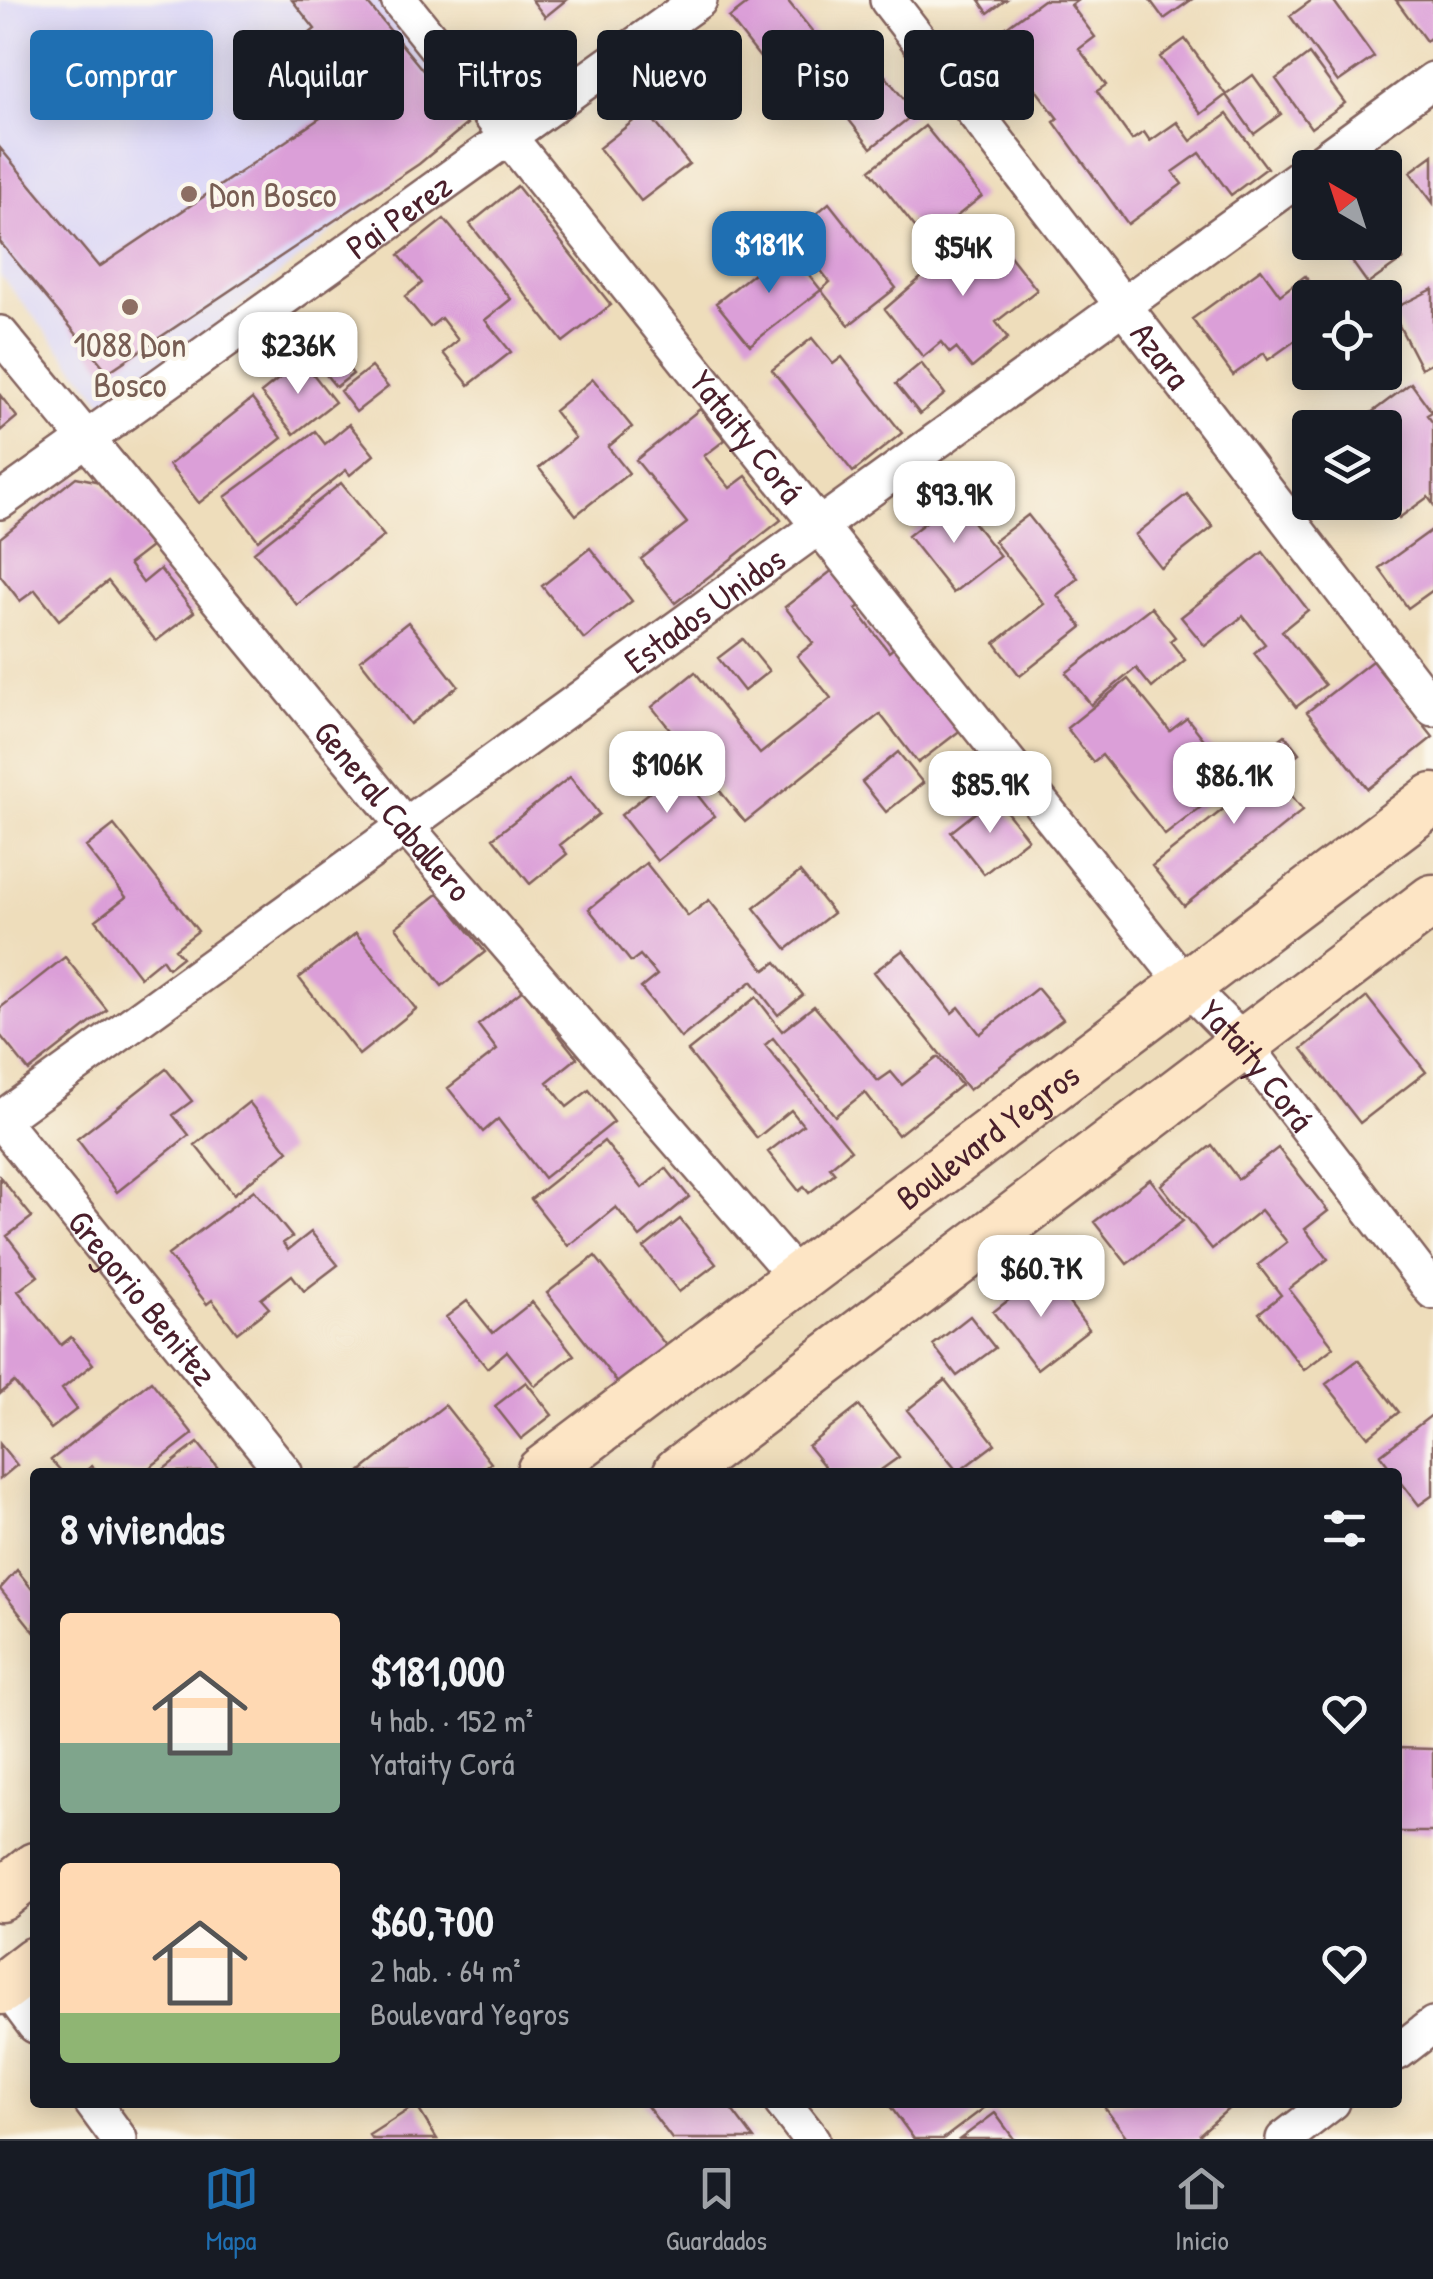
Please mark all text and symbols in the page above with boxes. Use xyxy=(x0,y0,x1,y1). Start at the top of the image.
chip: Comprar xyxy=(30,30,213,120)
chip: Alquilar xyxy=(233,30,404,120)
chip: Filtros xyxy=(424,30,577,120)
chip: Nuevo xyxy=(597,30,742,120)
chip: Piso xyxy=(762,30,884,120)
chip: Casa xyxy=(904,30,1034,120)
north arrow xyxy=(1292,150,1402,260)
map controls xyxy=(1292,150,1402,520)
street label: Pai Perez xyxy=(336,162,461,270)
place label: Don Bosco xyxy=(209,171,337,218)
marker: Don Bosco xyxy=(178,183,200,205)
pin: $181K xyxy=(699,211,839,296)
pin: $54K xyxy=(904,214,1022,299)
text: $181K xyxy=(734,222,804,265)
text: $54K xyxy=(934,225,992,268)
button: locate xyxy=(1292,280,1402,390)
marker: 1088 Don Bosco xyxy=(119,296,141,318)
pin: $236K xyxy=(228,312,368,397)
street label: Azara xyxy=(1120,312,1202,398)
place label: 1088 Don Bosco xyxy=(73,321,187,408)
text: $236K xyxy=(260,323,336,366)
street label: Yataity Corá xyxy=(680,359,815,513)
button: layers xyxy=(1292,410,1402,520)
pin: $93.9K xyxy=(873,461,1035,546)
text: $93.9K xyxy=(915,472,993,515)
street label: Estados Unidos xyxy=(614,535,794,684)
street label: General Caballero xyxy=(304,710,483,911)
pin: $106K xyxy=(597,731,737,816)
text: $106K xyxy=(631,742,703,785)
pin: $86.1K xyxy=(1153,742,1315,827)
pin: $85.9K xyxy=(909,751,1071,836)
text: $86.1K xyxy=(1195,753,1273,796)
text: $85.9K xyxy=(951,762,1029,805)
street label: Yataity Corá xyxy=(1189,989,1326,1141)
street label: Boulevard Yegros xyxy=(886,1051,1088,1220)
street label: Gregorio Benitez xyxy=(58,1200,229,1395)
pin: $60.7K xyxy=(960,1235,1122,1320)
text: $60.7K xyxy=(1000,1246,1082,1289)
text: 8 viviendas xyxy=(60,1500,225,1557)
icon: filters xyxy=(1317,1501,1372,1556)
text: $181,000 xyxy=(370,1642,505,1699)
icon: home xyxy=(140,1653,260,1773)
icon: heart xyxy=(1317,1686,1372,1741)
text: 4 hab. · 152 m² xyxy=(370,1699,533,1742)
text: Yataity Corá xyxy=(370,1742,515,1785)
text: $60,700 xyxy=(370,1892,494,1949)
icon: home xyxy=(140,1903,260,2023)
icon: heart xyxy=(1317,1936,1372,1991)
text: 2 hab. · 64 m² xyxy=(370,1949,521,1992)
text: Boulevard Yegros xyxy=(370,1992,569,2035)
tab: Mapa xyxy=(204,2161,259,2259)
tab: Guardados xyxy=(666,2161,767,2259)
tab: Inicio xyxy=(1174,2161,1229,2259)

